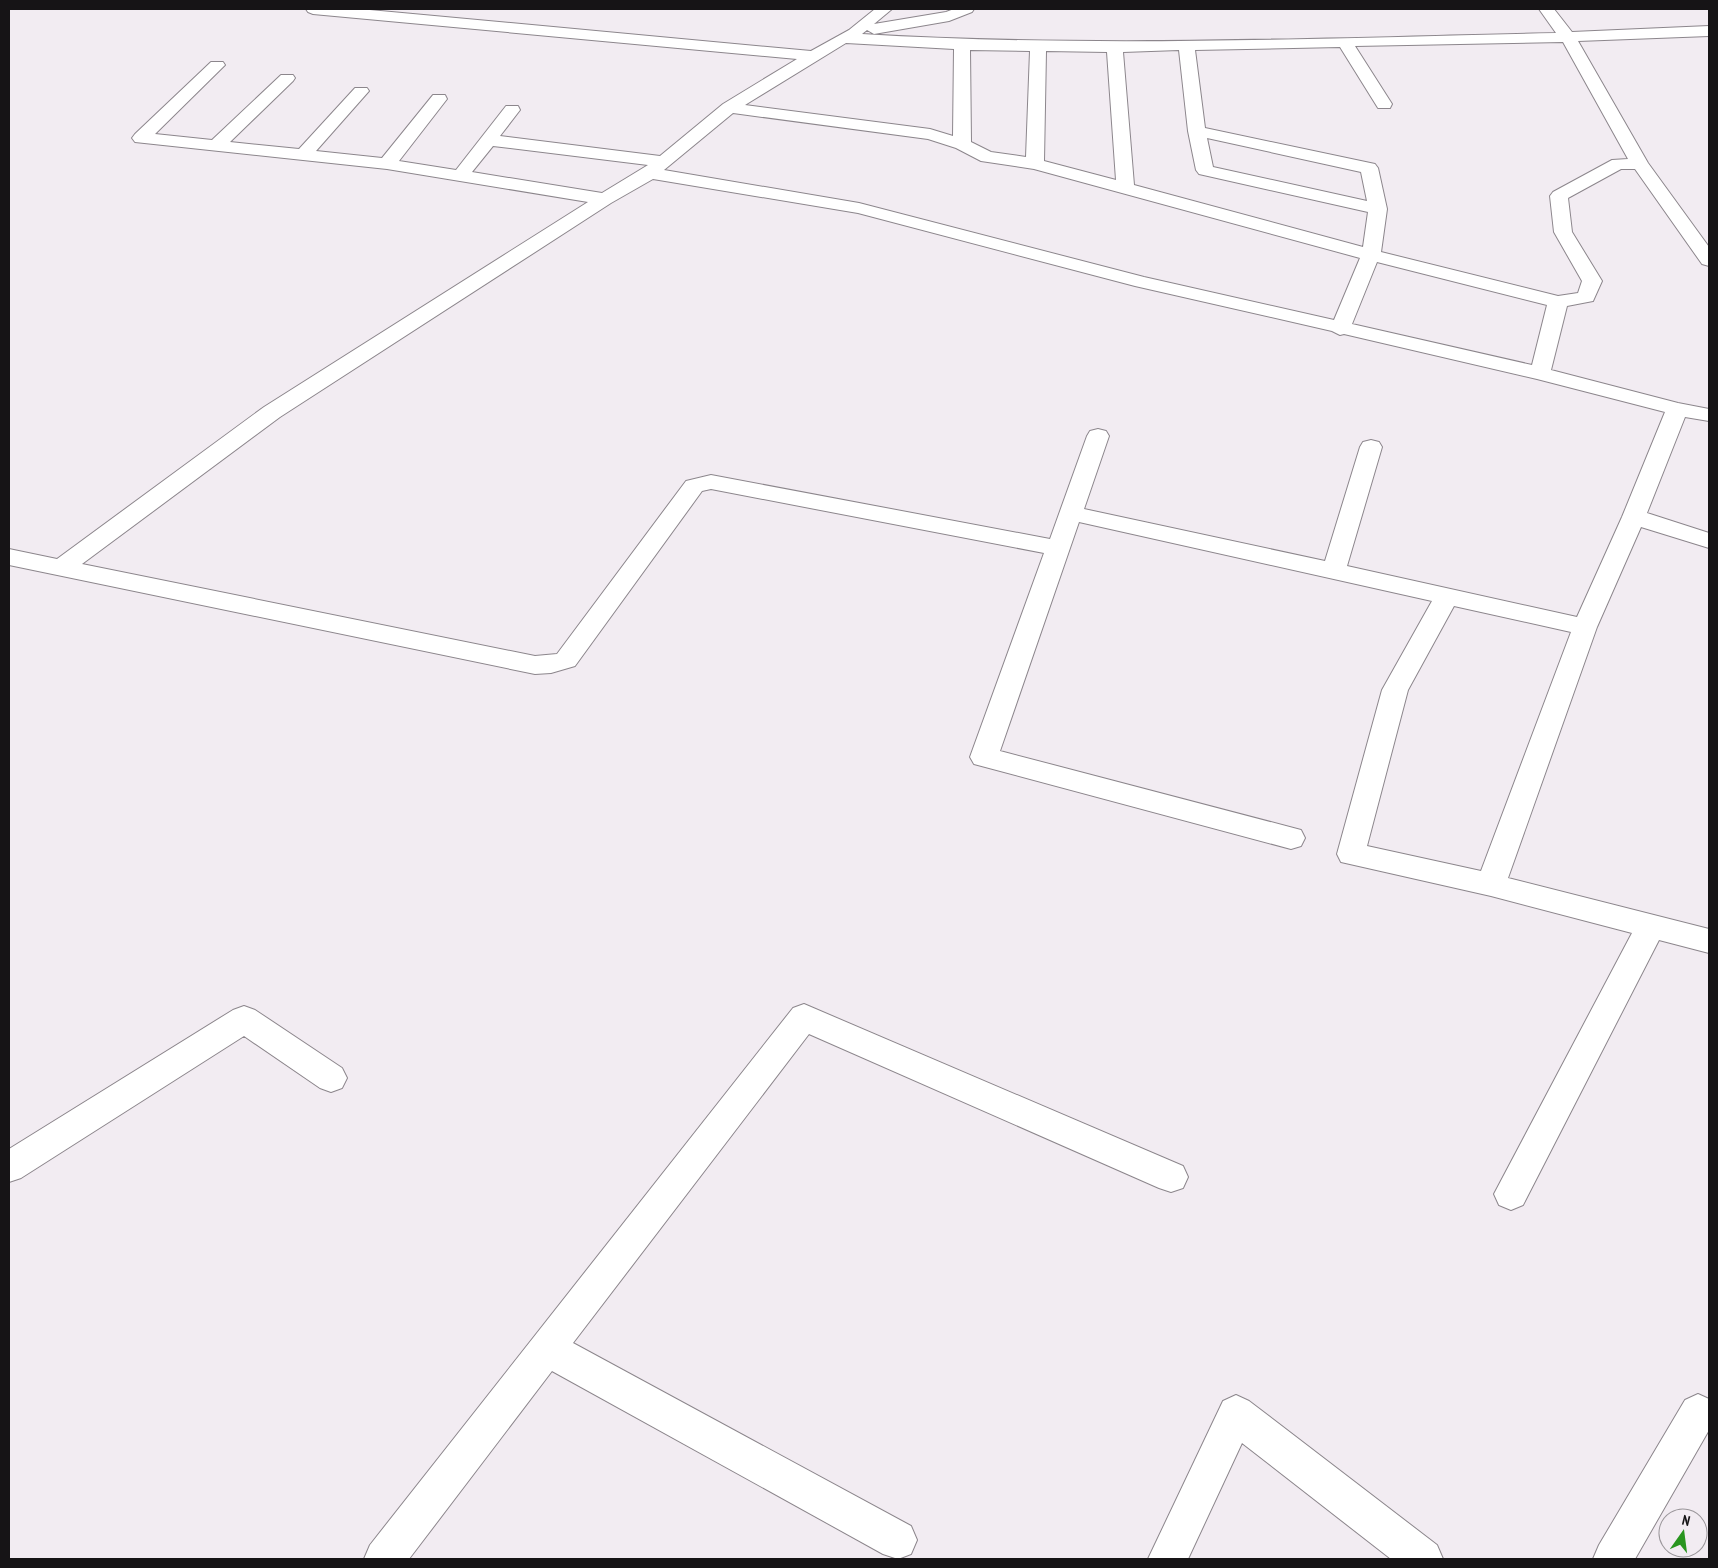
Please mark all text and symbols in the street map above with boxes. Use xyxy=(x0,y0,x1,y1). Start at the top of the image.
north arrow xyxy=(1658,1508,1708,1558)
text: N xyxy=(1680,1511,1692,1530)

